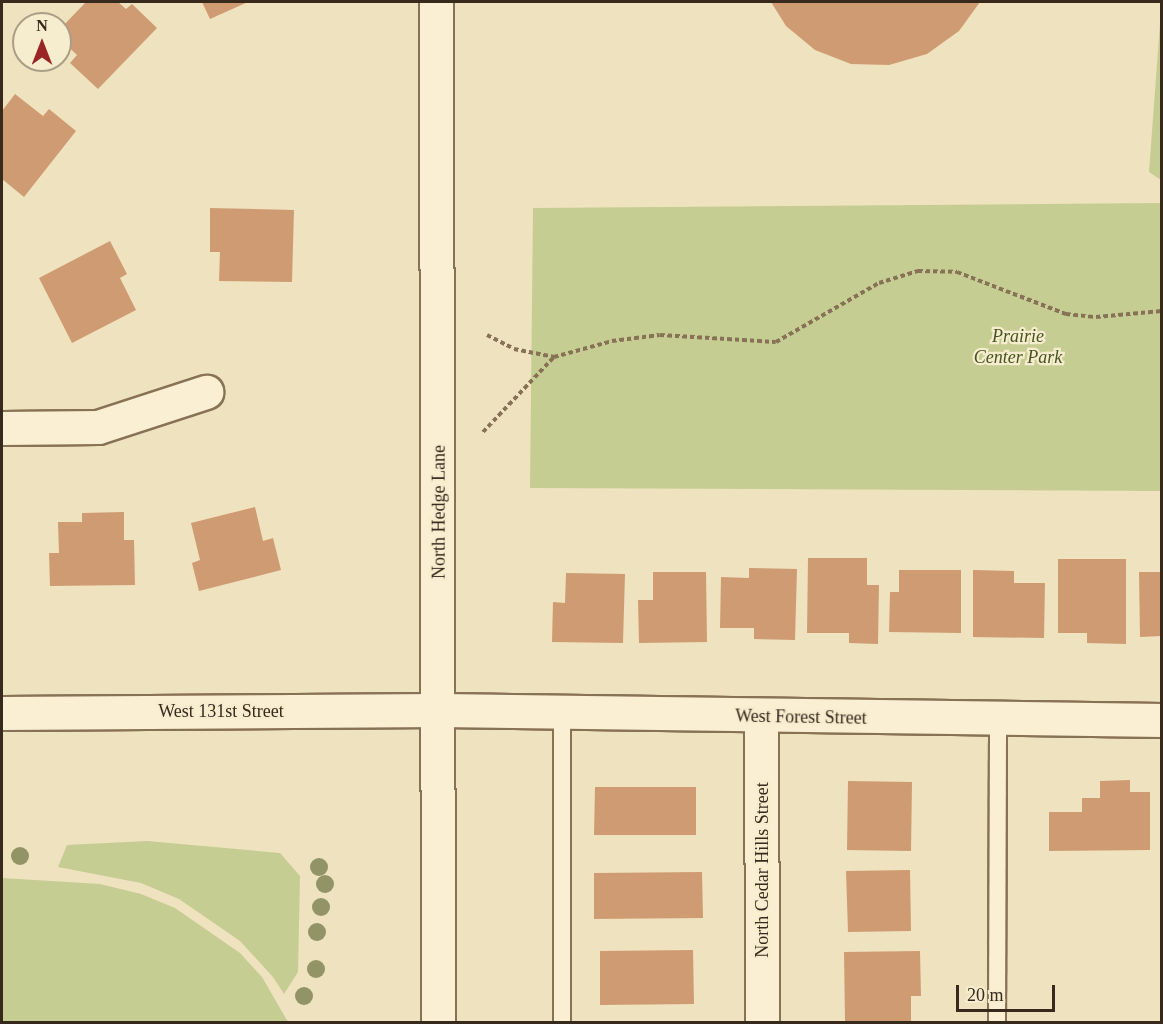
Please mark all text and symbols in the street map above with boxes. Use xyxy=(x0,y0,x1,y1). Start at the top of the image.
north arrow xyxy=(12,12,72,72)
text: N xyxy=(36,17,48,34)
park label: Prairie Center Park xyxy=(974,326,1062,368)
street label: North Hedge Lane xyxy=(428,445,450,579)
street label: West 131st Street xyxy=(158,700,284,722)
street label: West Forest Street xyxy=(735,705,867,729)
street label: North Cedar Hills Street xyxy=(751,782,773,958)
scale bar xyxy=(959,973,1058,1011)
text: 20 m xyxy=(967,985,1004,1005)

